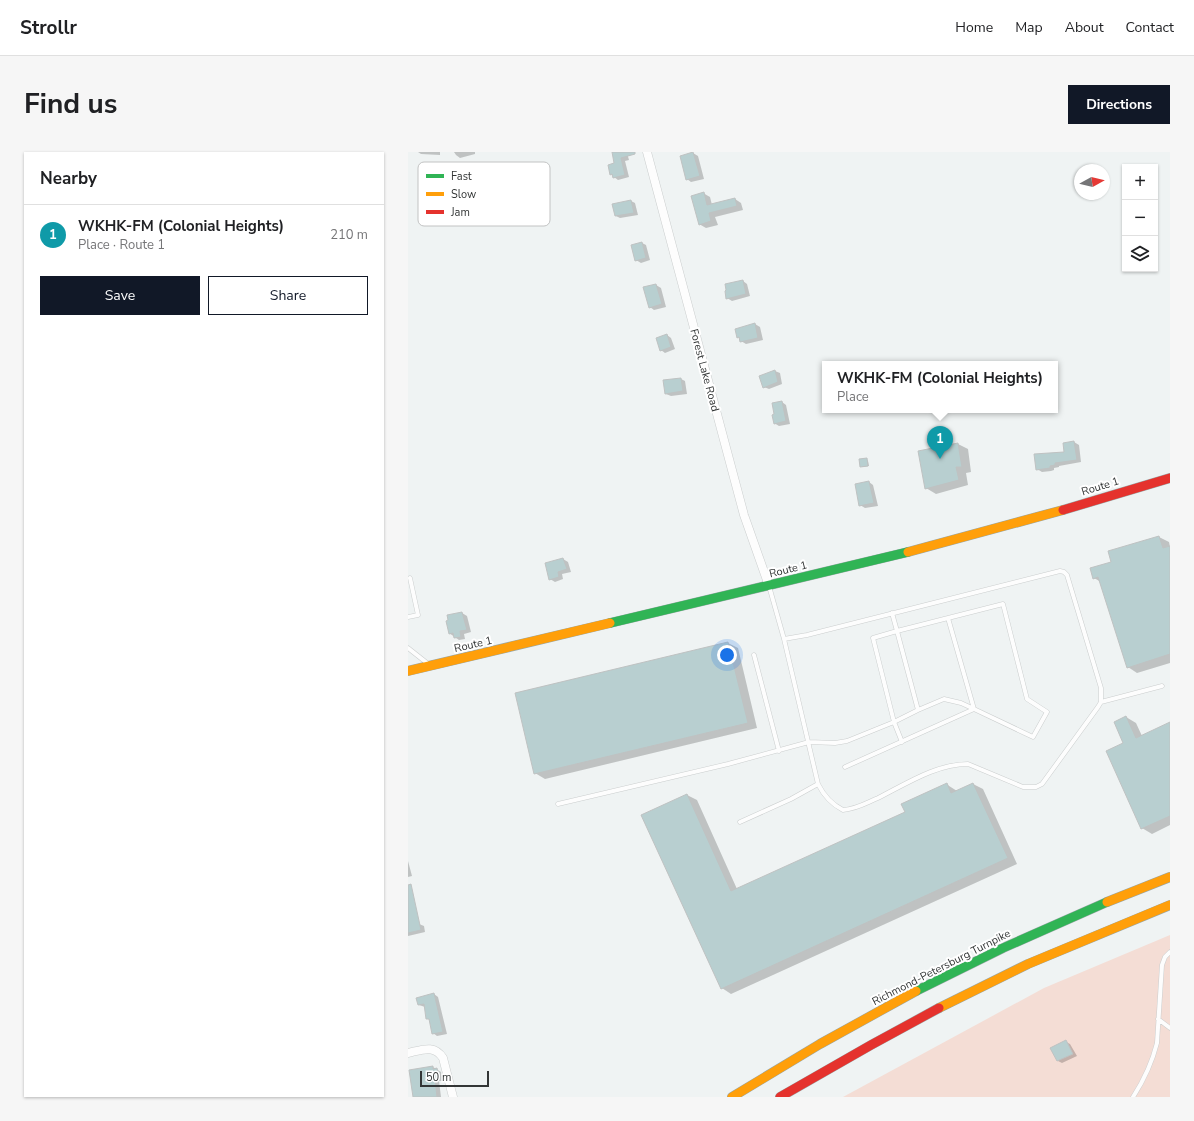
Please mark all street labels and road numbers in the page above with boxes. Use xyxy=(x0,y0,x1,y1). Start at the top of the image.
street label: Forest Lake Road xyxy=(686,327,723,413)
street label: Route 1 xyxy=(1079,474,1121,499)
street label: Route 1 xyxy=(768,558,809,581)
street label: Route 1 xyxy=(453,633,494,656)
street label: Richmond-Petersburg Turnpike xyxy=(869,926,1013,1009)

